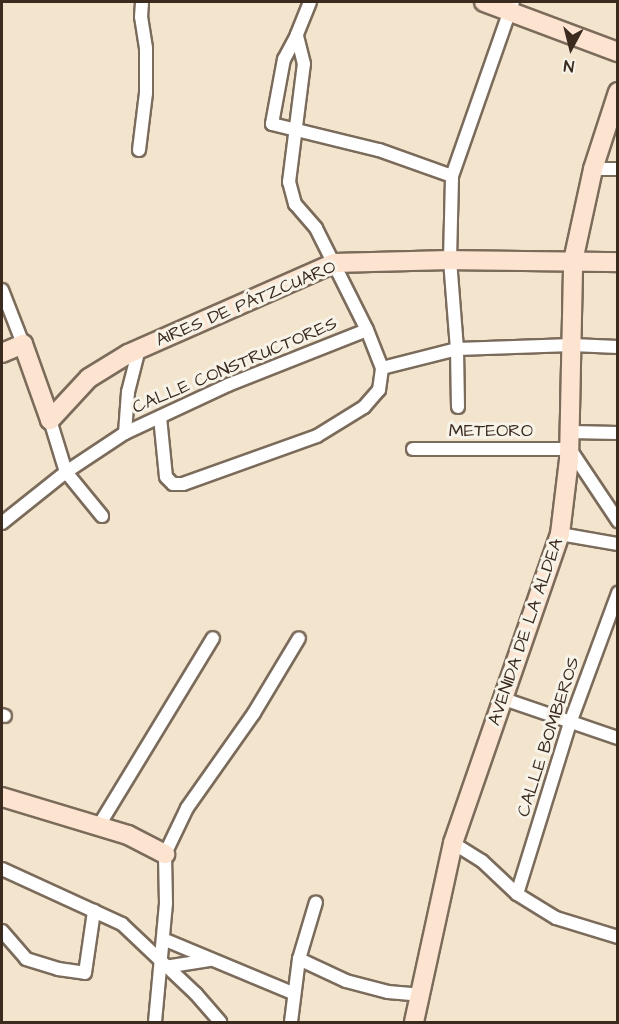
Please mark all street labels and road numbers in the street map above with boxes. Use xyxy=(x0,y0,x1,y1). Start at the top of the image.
street label: AIRES DE PÁTZCUARO xyxy=(153,256,339,352)
street label: CALLE CONSTRUCTORES xyxy=(130,313,340,419)
street label: METEORO xyxy=(449,420,533,442)
street label: AVENIDA DE LA ALDEA xyxy=(484,536,568,728)
street label: CALLE BOMBEROS xyxy=(513,654,585,820)

